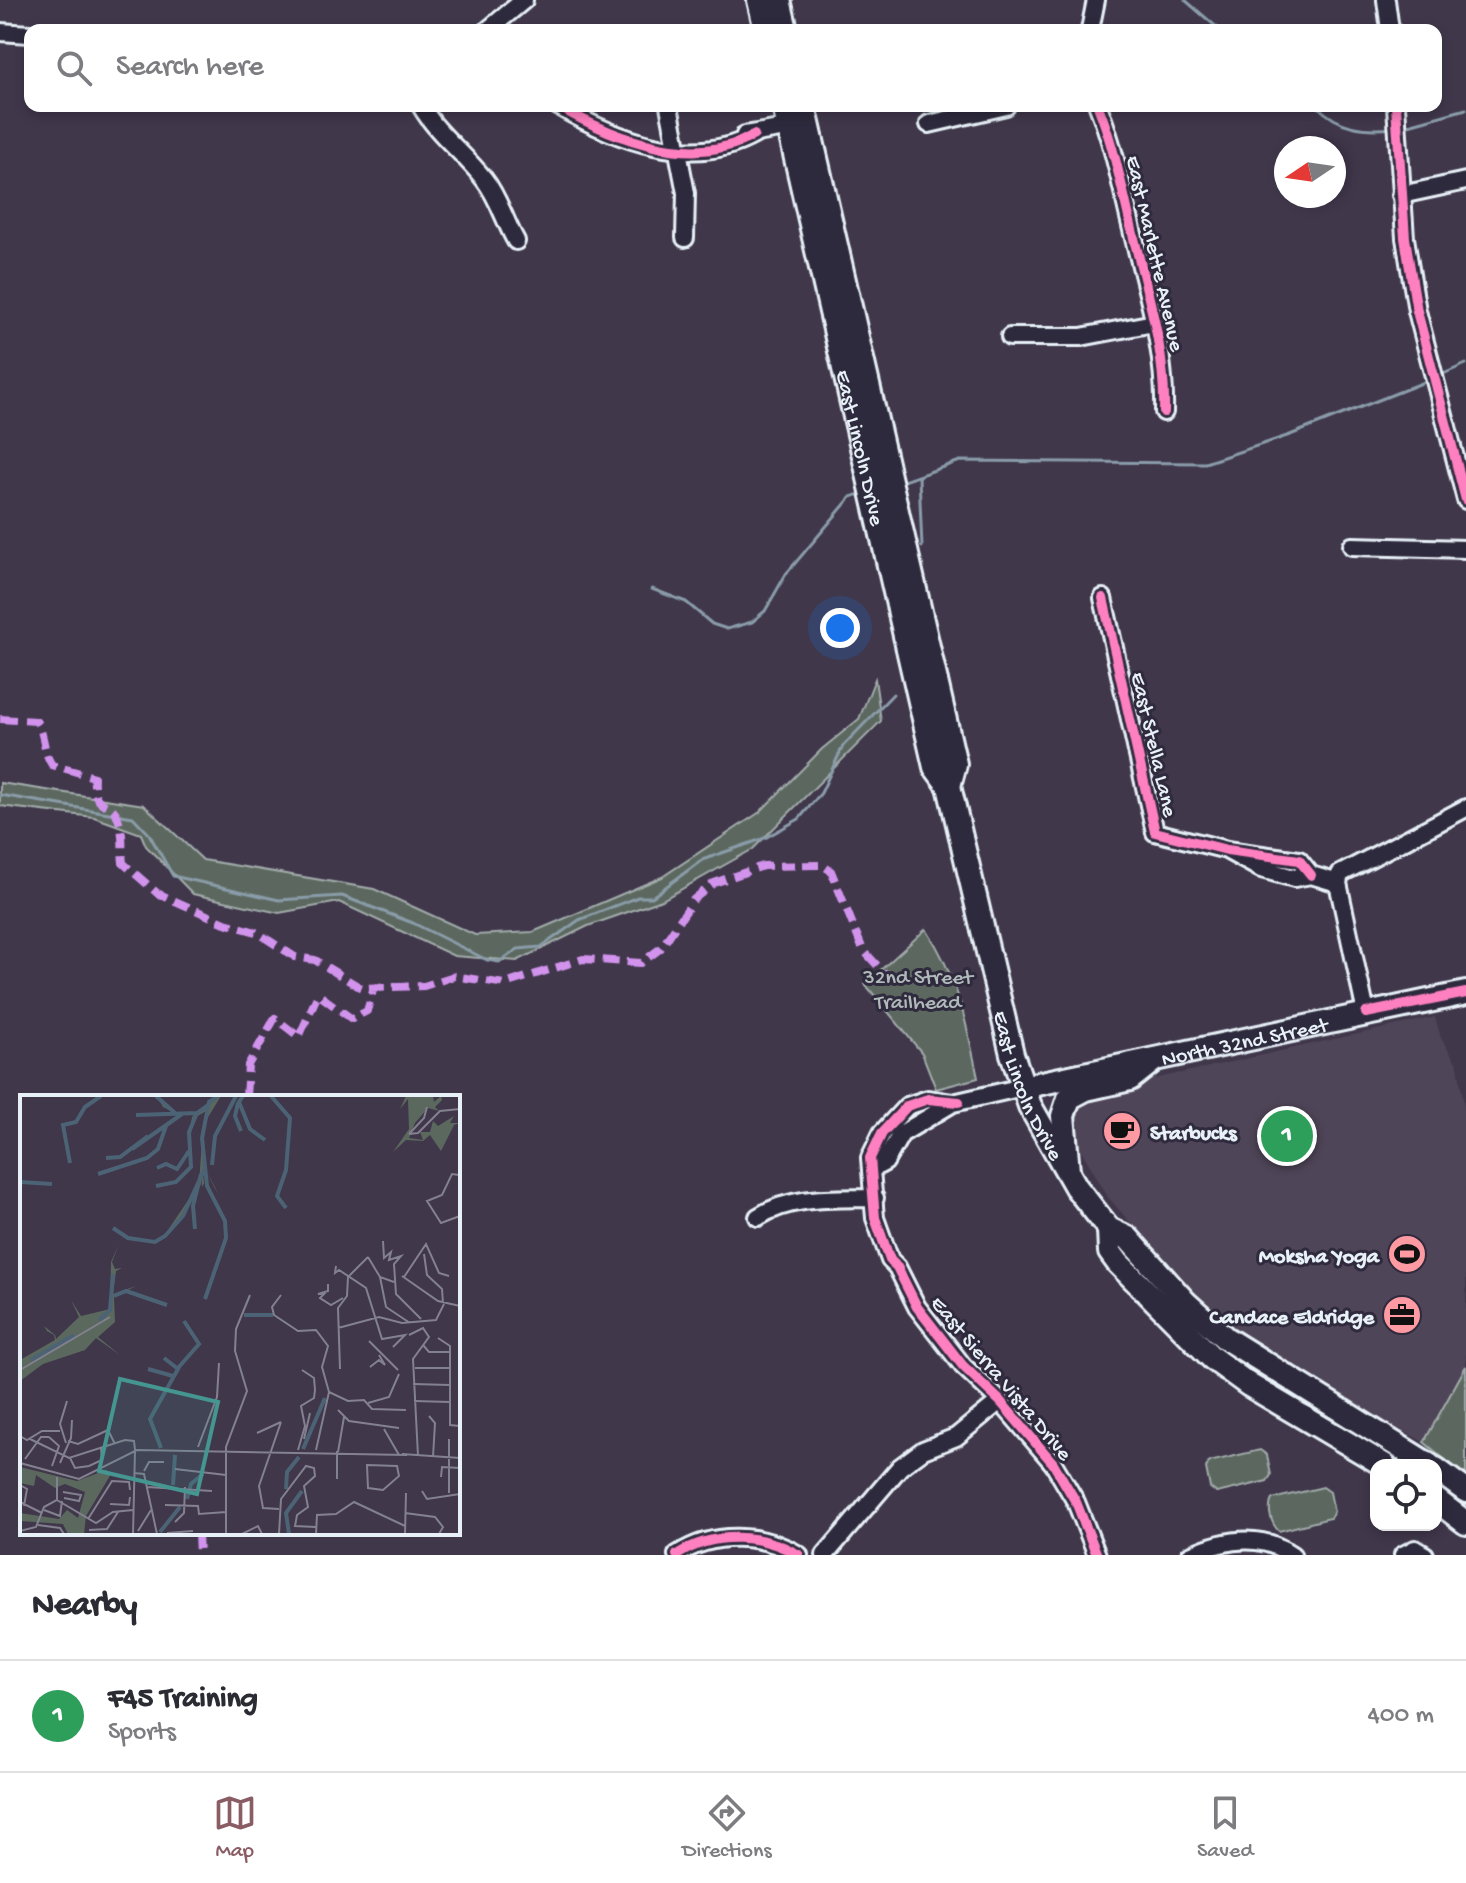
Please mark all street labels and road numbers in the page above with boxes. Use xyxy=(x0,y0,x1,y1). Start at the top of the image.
street label: East Marlette Avenue xyxy=(1118,153,1188,355)
street label: East Lincoln Drive xyxy=(828,368,889,529)
street label: East Stella Lane xyxy=(1123,670,1182,821)
street label: East Lincoln Drive xyxy=(985,1009,1068,1167)
street label: North 32nd Street xyxy=(1159,1013,1332,1074)
street label: East Sierra Vista Drive xyxy=(923,1292,1077,1468)

